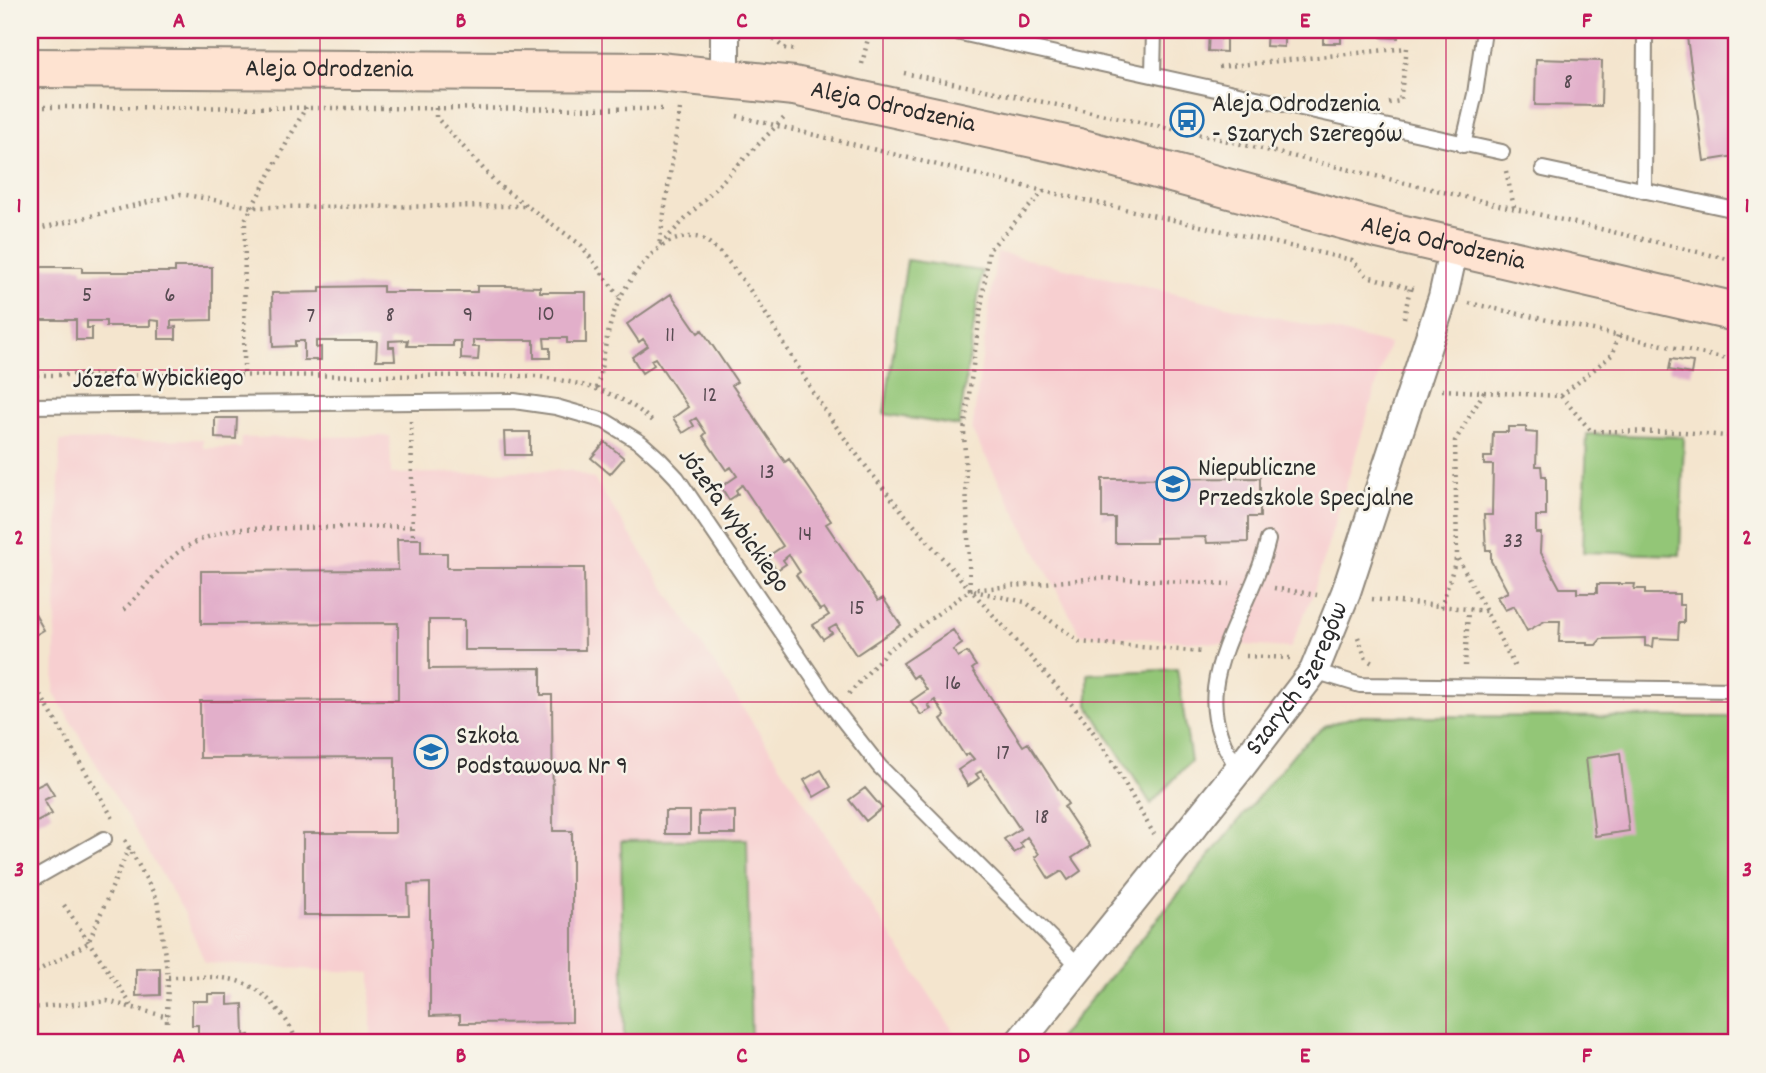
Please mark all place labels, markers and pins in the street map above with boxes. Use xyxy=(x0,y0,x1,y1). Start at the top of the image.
place label: Aleja Odrodzenia - Szarych Szeregów xyxy=(1212,87,1402,154)
bus stop icon: Aleja Odrodzenia - Szarych Szeregów xyxy=(1168,101,1206,139)
place label: Niepubliczne Przedszkole Specjalne xyxy=(1198,451,1414,518)
school or university icon: Niepubliczne Przedszkole Specjalne xyxy=(1154,465,1192,503)
place label: Szkoła Podstawowa Nr 9 xyxy=(456,719,628,786)
school or university icon: Szkoła Podstawowa Nr 9 xyxy=(412,733,450,771)

